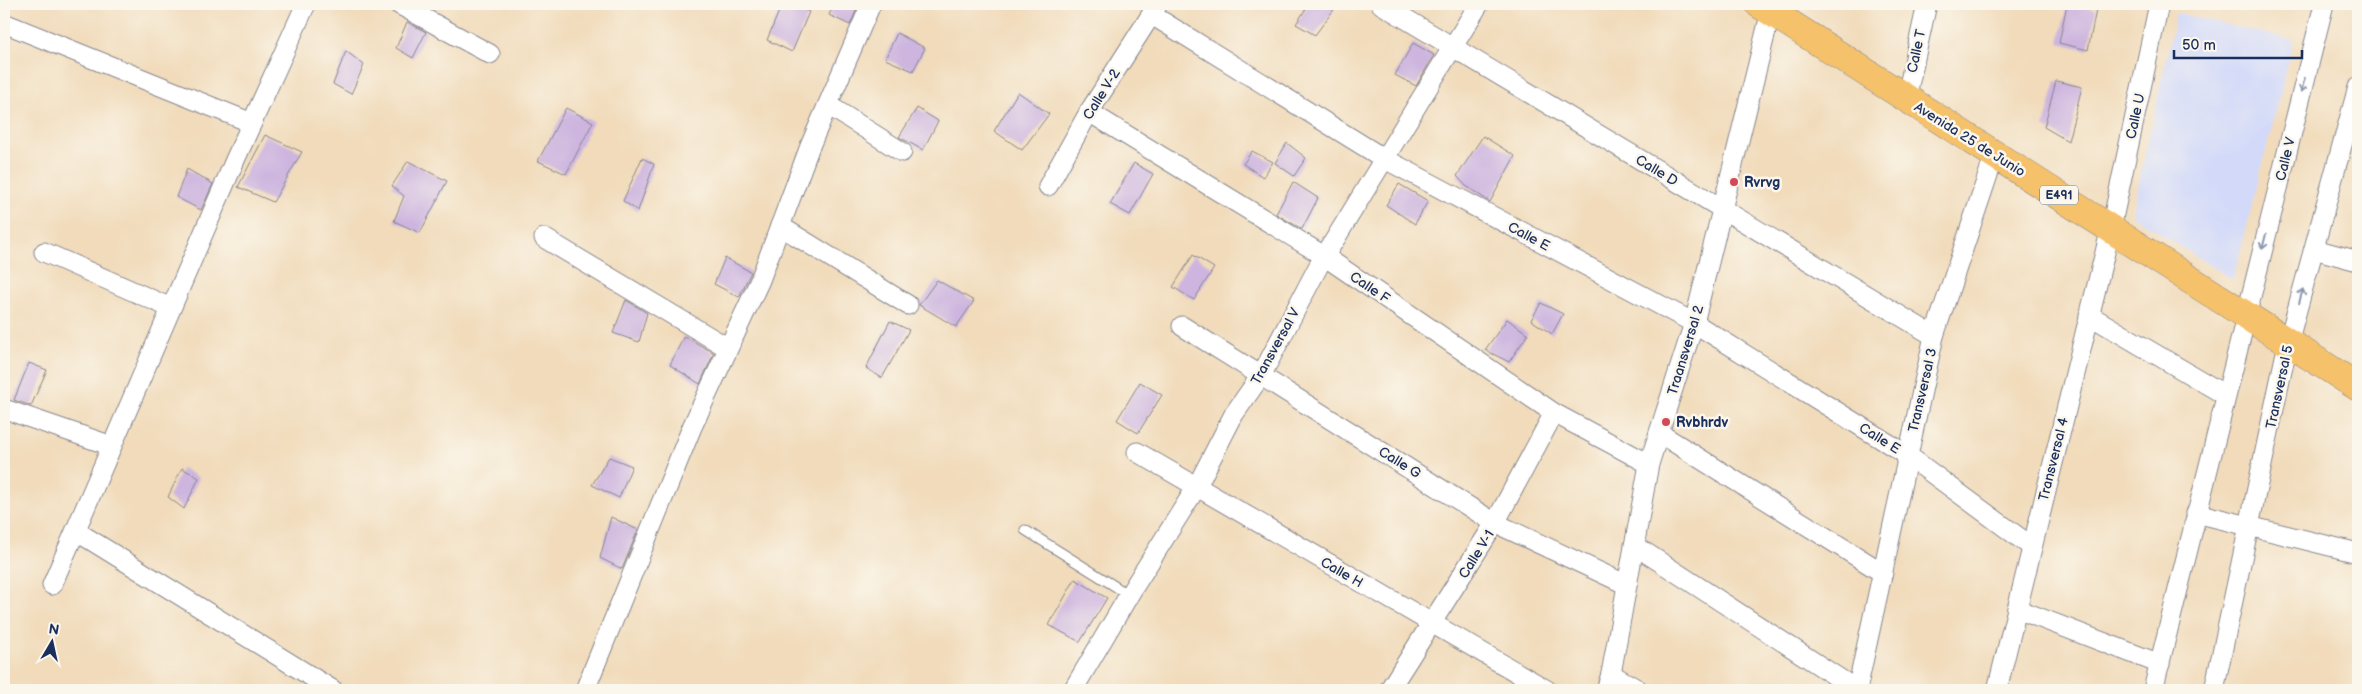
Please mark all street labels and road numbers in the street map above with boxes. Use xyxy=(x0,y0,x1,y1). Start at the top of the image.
street label: Calle T xyxy=(1904,27,1930,74)
street label: Calle V-2 xyxy=(1079,65,1124,123)
street label: Calle U xyxy=(2122,92,2149,141)
street label: Avenida 25 de Junio xyxy=(1911,98,2028,180)
street label: Calle V xyxy=(2272,135,2299,183)
street label: Calle D xyxy=(1633,151,1681,190)
road number: E491 xyxy=(2040,186,2078,204)
street label: Calle E xyxy=(1505,218,1553,255)
street label: Calle F xyxy=(1347,268,1393,307)
street label: Traansversal 2 xyxy=(1664,302,1707,397)
street label: Transversal V xyxy=(1247,305,1304,388)
street label: Transversal 5 xyxy=(2262,344,2297,430)
street label: Transversal 3 xyxy=(1905,347,1940,434)
street label: Transversal 4 xyxy=(2035,415,2072,503)
street label: Calle E xyxy=(1856,419,1903,458)
street label: Calle G xyxy=(1375,443,1424,482)
street label: Calle V-1 xyxy=(1455,527,1498,582)
street label: Calle H xyxy=(1317,553,1366,591)

